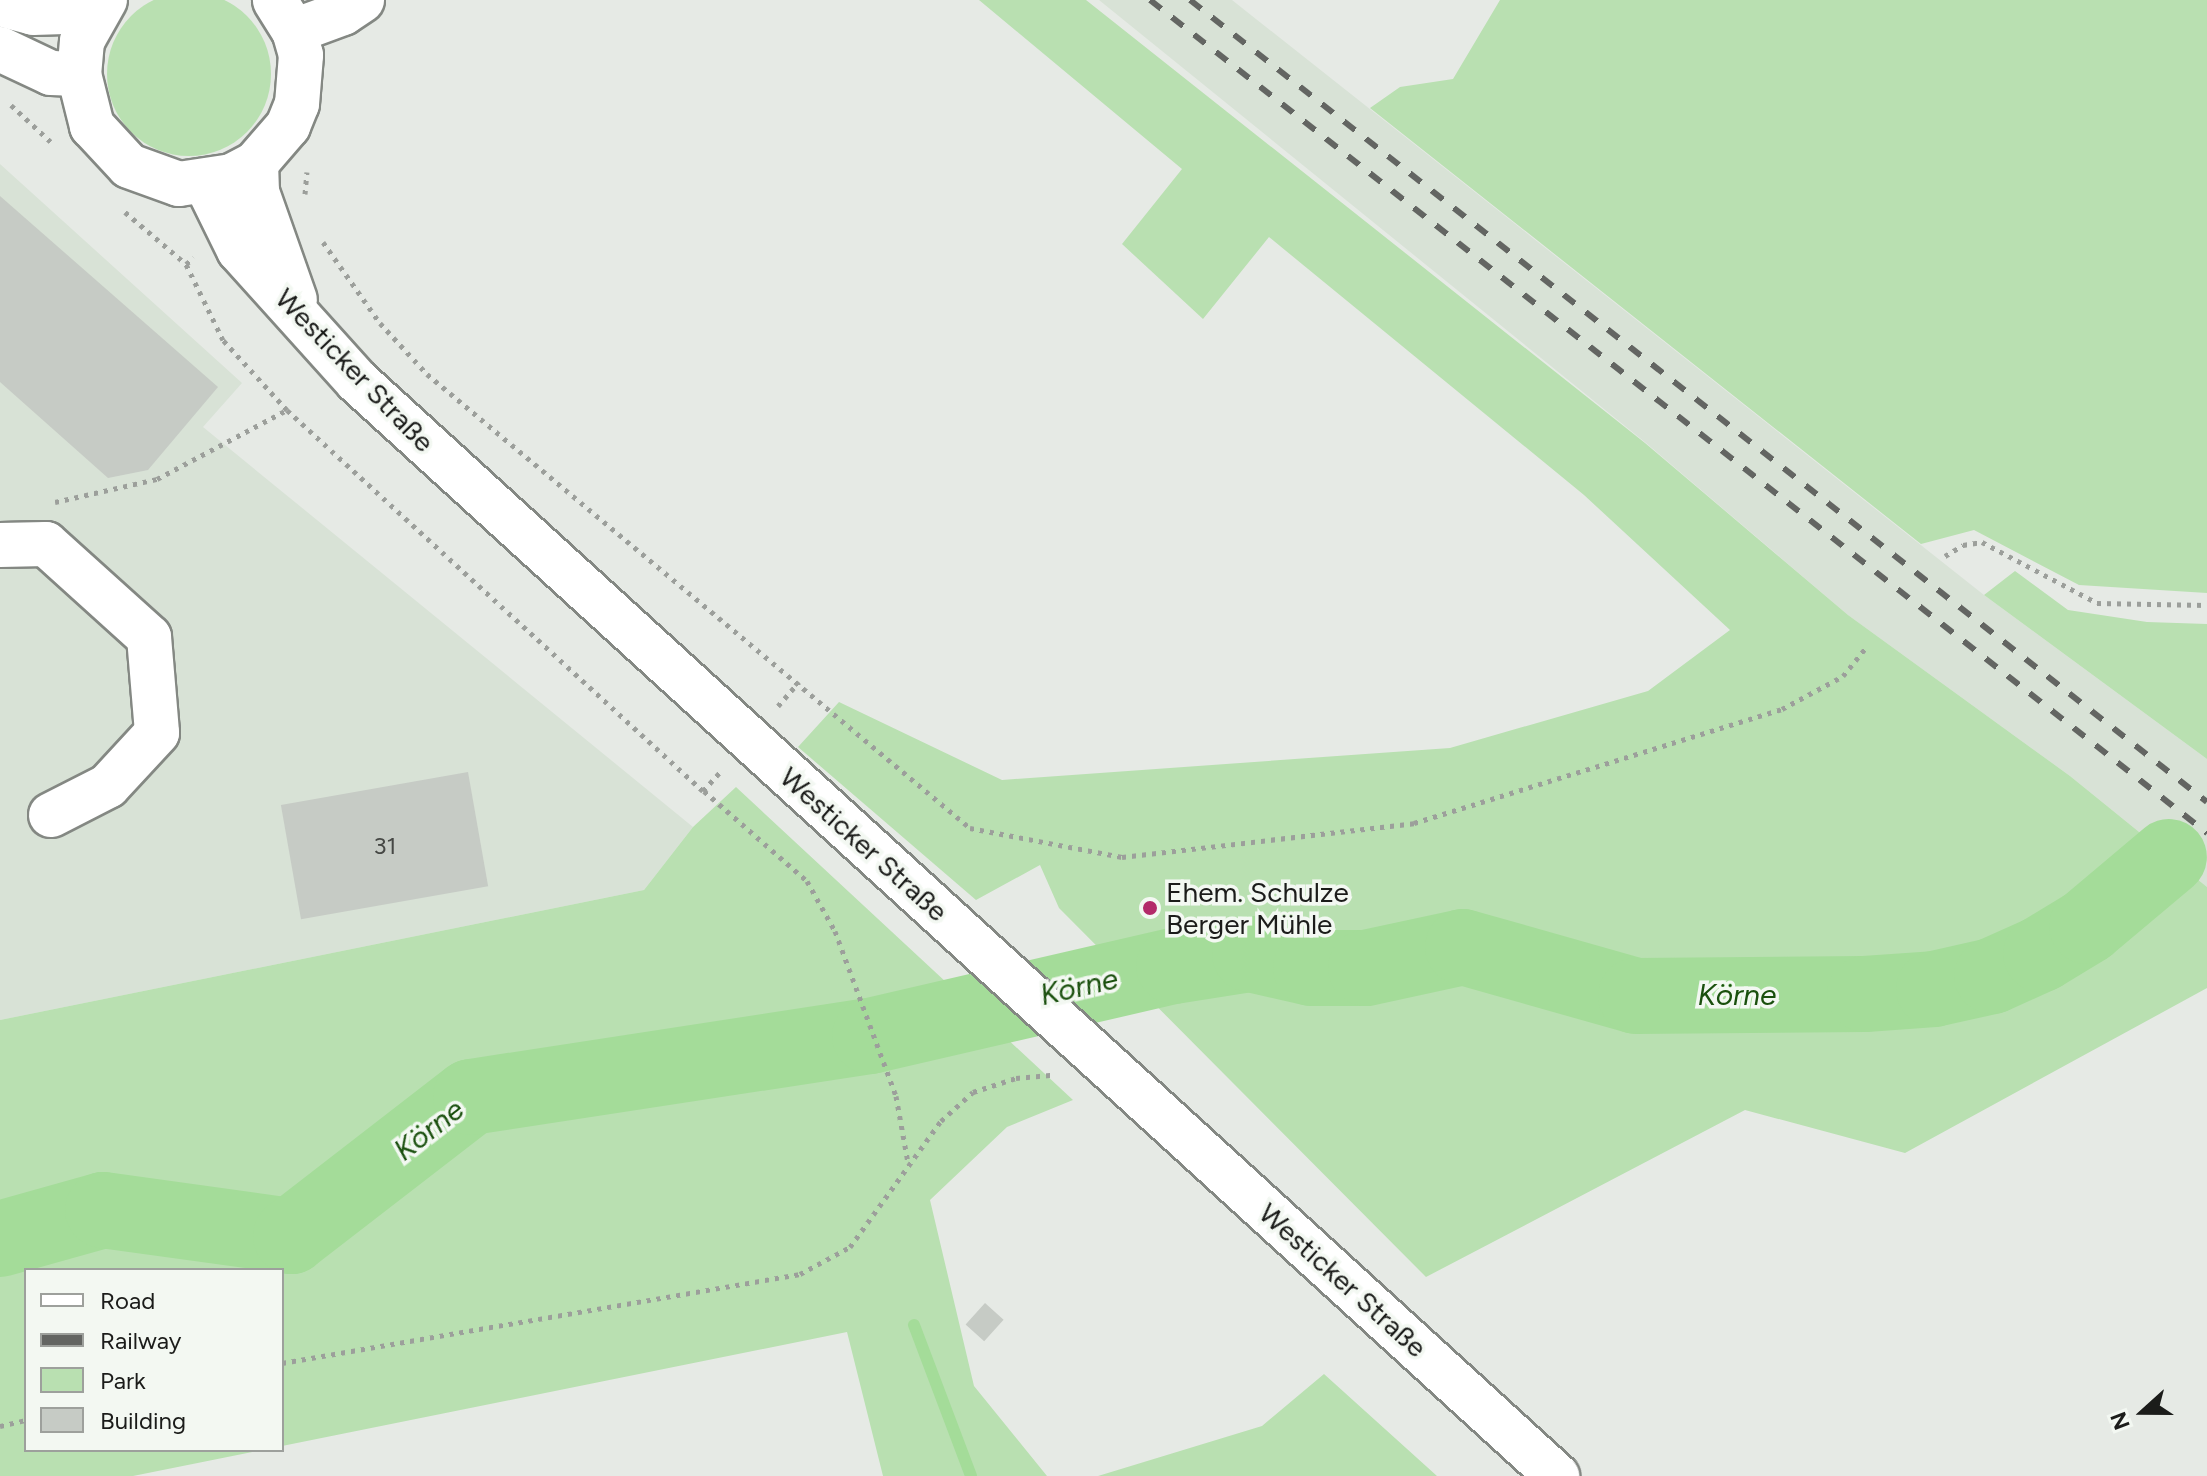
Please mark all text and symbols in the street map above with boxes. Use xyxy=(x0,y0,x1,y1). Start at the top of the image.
street label: Westicker Straße xyxy=(269,281,441,459)
street label: Westicker Straße xyxy=(773,760,955,928)
house number: 31 xyxy=(374,832,396,860)
place label: Ehem. Schulze Berger Mühle xyxy=(1166,875,1349,941)
marker: Ehem. Schulze Berger Mühle xyxy=(1141,899,1159,917)
water label: Körne xyxy=(1037,961,1121,1013)
water label: Körne xyxy=(1698,977,1776,1013)
water label: Körne xyxy=(387,1092,471,1168)
street label: Westicker Straße xyxy=(1252,1196,1434,1364)
legend xyxy=(24,1268,284,1452)
text: Road xyxy=(100,1286,155,1315)
text: Railway xyxy=(100,1326,181,1355)
text: Park xyxy=(100,1366,146,1395)
north arrow xyxy=(2103,1372,2183,1452)
text: Building xyxy=(100,1406,186,1435)
text: N xyxy=(2104,1408,2136,1434)

